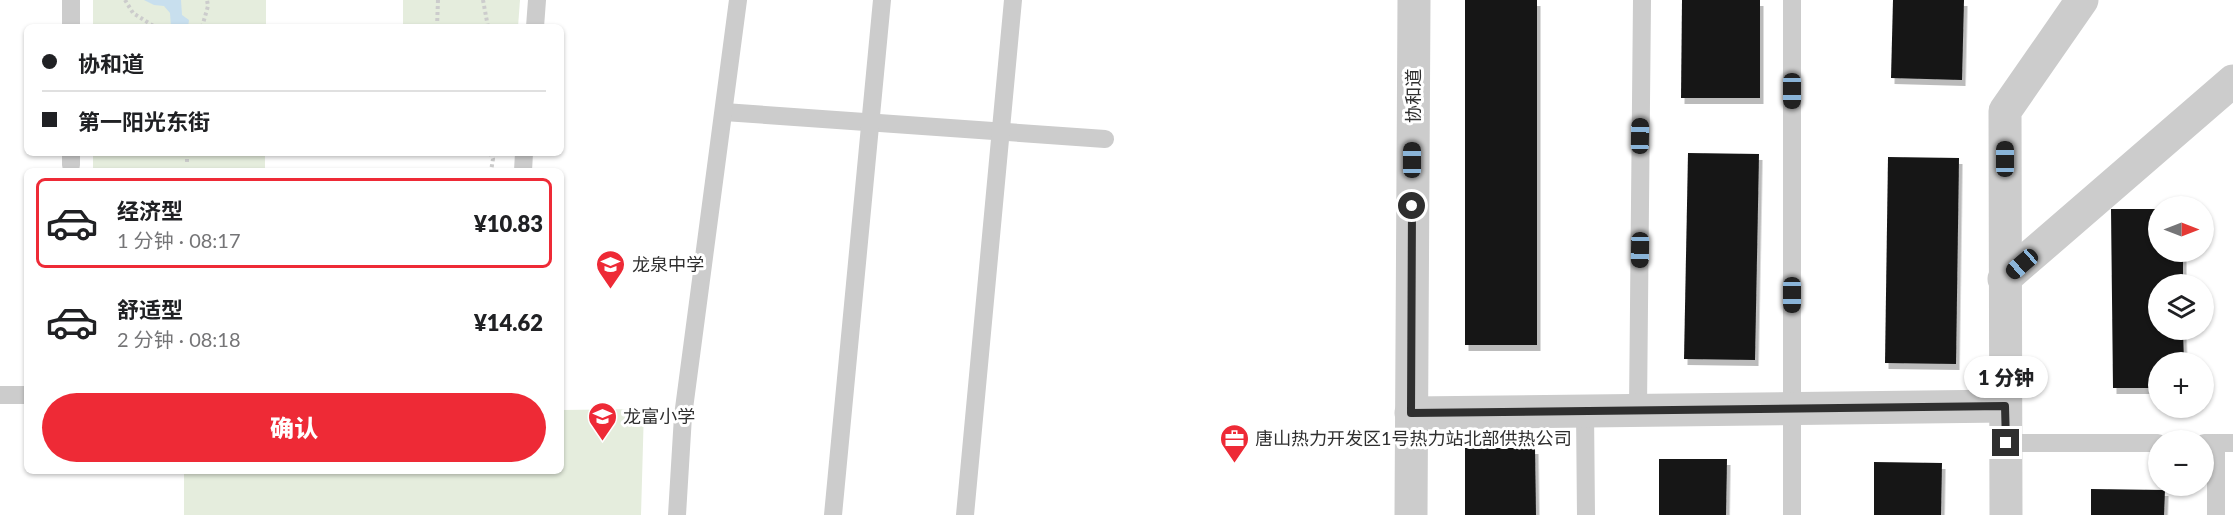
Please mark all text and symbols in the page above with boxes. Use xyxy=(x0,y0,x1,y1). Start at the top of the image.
text: 协和道 xyxy=(78,50,144,77)
street label: 协和道 xyxy=(1402,69,1424,123)
car xyxy=(1783,73,1801,109)
text: 第一阳光东街 xyxy=(78,108,210,135)
car xyxy=(1631,118,1649,154)
car xyxy=(1996,141,2014,177)
car xyxy=(1403,142,1421,178)
route start xyxy=(1398,192,1425,219)
icon: car xyxy=(45,196,99,250)
north arrow xyxy=(2148,196,2214,262)
map controls xyxy=(2148,196,2214,496)
text: 经济型 xyxy=(117,197,183,224)
text: ¥10.83 xyxy=(474,210,543,237)
text: 1 分钟 · 08:17 xyxy=(117,228,241,252)
car xyxy=(1631,232,1649,268)
car xyxy=(2003,245,2041,283)
school or university icon: 龙泉中学 xyxy=(595,248,627,290)
place label: 龙泉中学 xyxy=(632,253,704,275)
button: layers xyxy=(2148,274,2214,340)
car xyxy=(1783,277,1801,313)
icon: car xyxy=(45,295,99,349)
text: 舒适型 xyxy=(117,296,183,323)
text: ¥14.62 xyxy=(474,309,543,336)
text: 2 分钟 · 08:18 xyxy=(117,327,241,351)
button: + xyxy=(2148,352,2214,418)
callout: 1 分钟 xyxy=(1964,356,2048,398)
text: 1 分钟 xyxy=(1978,365,2034,389)
button: 确认 xyxy=(42,393,546,462)
school or university icon: 龙富小学 xyxy=(586,400,618,442)
place label: 龙富小学 xyxy=(623,405,695,427)
office icon: 唐山热力开发区1号热力站北部供热公司 xyxy=(1218,422,1250,464)
place label: 唐山热力开发区1号热力站北部供热公司 xyxy=(1255,427,1571,449)
route end xyxy=(1992,429,2019,456)
button: − xyxy=(2148,430,2214,496)

